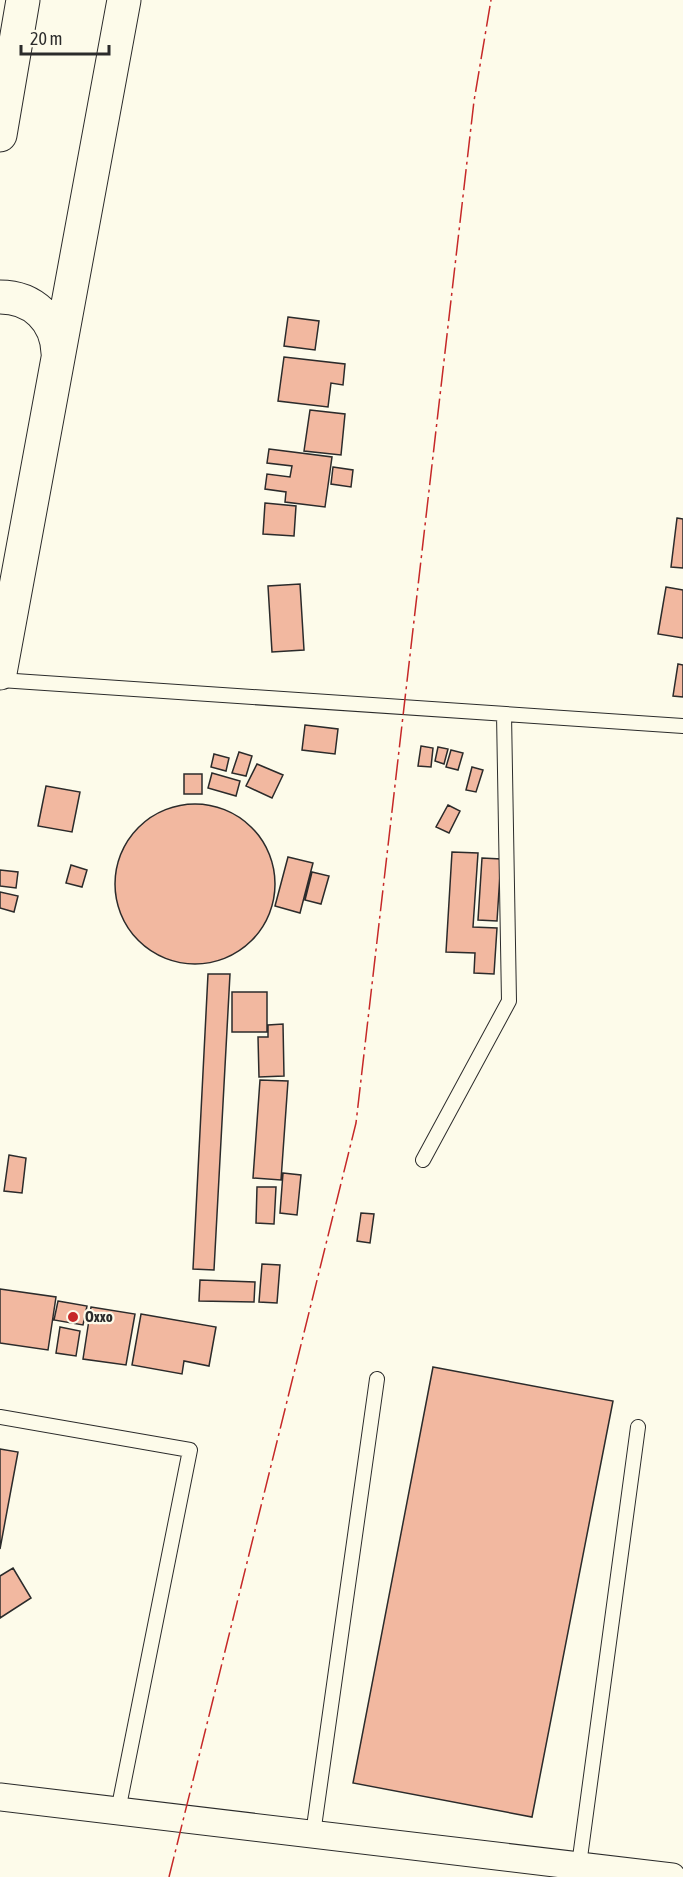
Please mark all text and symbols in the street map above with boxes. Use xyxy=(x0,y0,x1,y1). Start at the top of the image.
scale bar xyxy=(21,18,110,56)
text: 20 m xyxy=(30,28,62,49)
place label: Oxxo xyxy=(85,1308,113,1325)
marker: Oxxo xyxy=(66,1310,80,1324)

